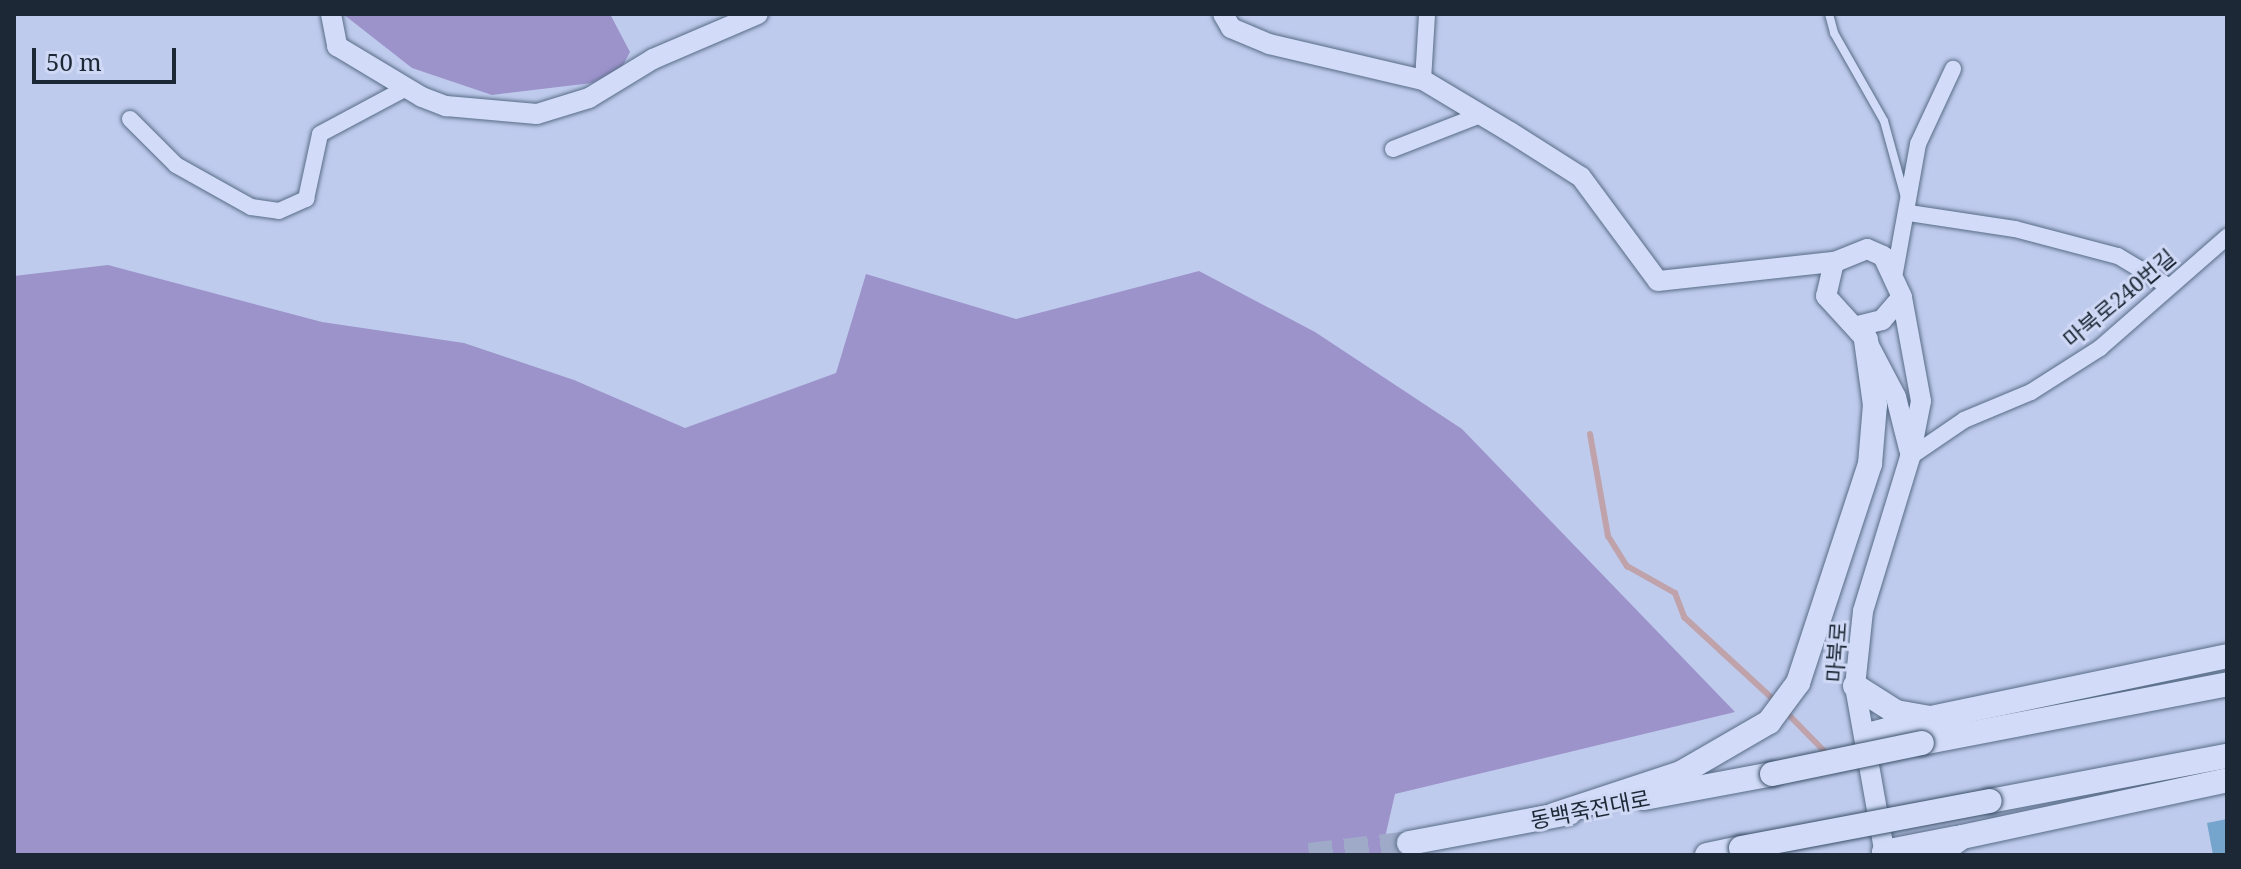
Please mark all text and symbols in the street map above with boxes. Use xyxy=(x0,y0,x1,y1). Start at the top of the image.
scale bar xyxy=(36,32,180,82)
text: 50 m xyxy=(46,45,102,78)
street label: 마북로240번길 xyxy=(2058,244,2180,352)
street label: 마북로 xyxy=(1821,621,1851,683)
street label: 동백죽전대로 xyxy=(1528,784,1652,834)

